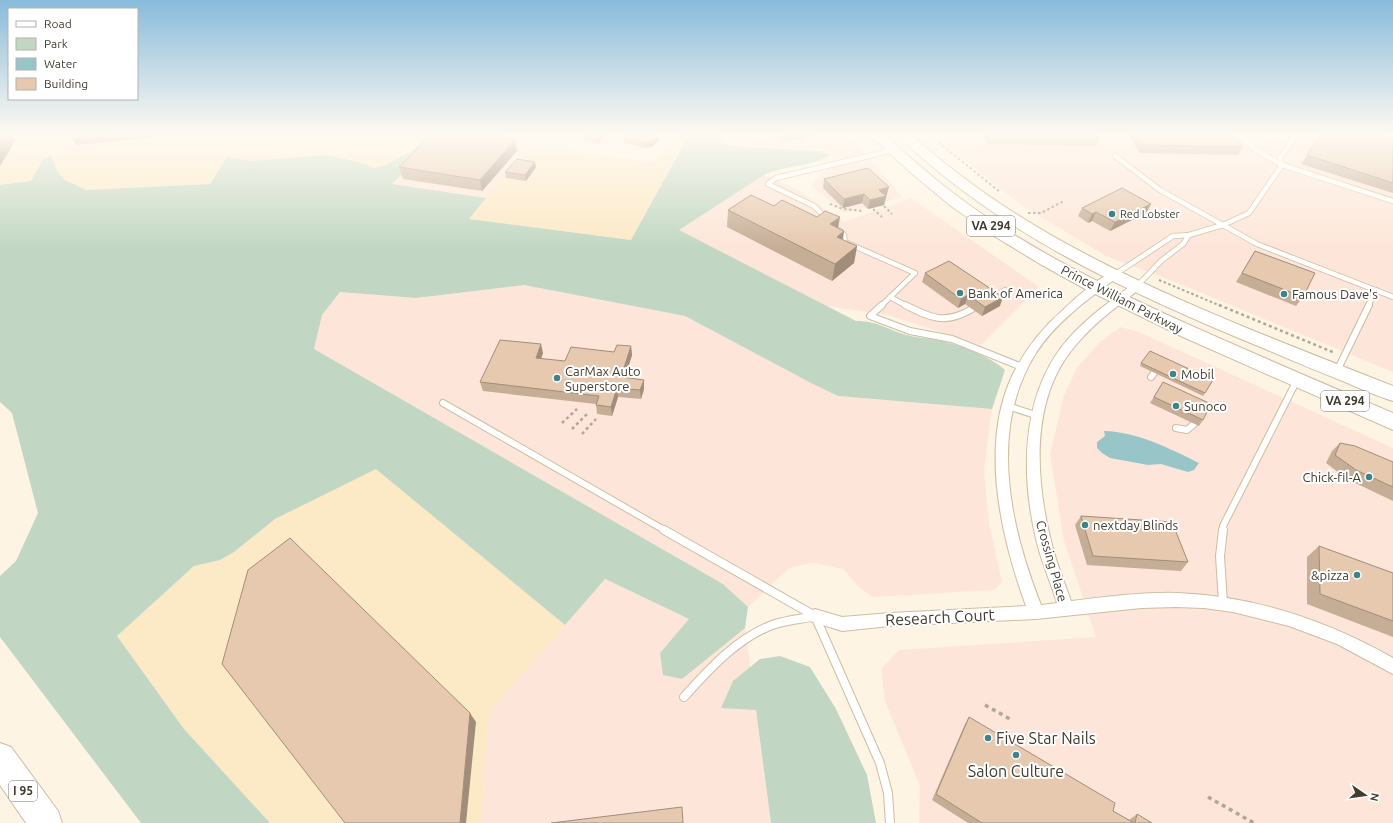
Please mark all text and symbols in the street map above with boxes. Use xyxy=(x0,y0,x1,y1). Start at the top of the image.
legend xyxy=(8,8,138,100)
text: Road xyxy=(44,17,72,30)
text: Park xyxy=(44,37,68,50)
text: Water xyxy=(44,57,77,70)
text: Building xyxy=(44,77,88,90)
place label: Red Lobster xyxy=(1120,208,1180,220)
marker: Red Lobster xyxy=(1107,209,1117,219)
road number: VA 294 xyxy=(967,216,1015,236)
street label: Prince William Parkway xyxy=(1059,262,1185,336)
place label: Bank of America xyxy=(968,286,1063,300)
place label: Famous Dave's xyxy=(1292,287,1378,301)
marker: Bank of America xyxy=(955,288,965,298)
marker: Famous Dave's xyxy=(1279,289,1289,299)
place label: CarMax Auto Superstore xyxy=(565,364,641,393)
place label: Mobil xyxy=(1181,367,1215,381)
marker: Mobil xyxy=(1168,369,1178,379)
marker: CarMax Auto Superstore xyxy=(552,373,562,383)
road number: VA 294 xyxy=(1321,391,1369,411)
place label: Sunoco xyxy=(1184,399,1227,413)
marker: Sunoco xyxy=(1171,401,1181,411)
place label: Chick-fil-A xyxy=(1303,470,1362,484)
marker: Chick-fil-A xyxy=(1364,472,1374,482)
place label: nextday Blinds xyxy=(1093,518,1179,532)
street label: Crossing Place xyxy=(1034,519,1070,603)
marker: nextday Blinds xyxy=(1080,520,1090,530)
place label: &pizza xyxy=(1311,568,1349,582)
marker: &pizza xyxy=(1352,570,1362,580)
street label: Research Court xyxy=(885,605,996,629)
place label: Five Star Nails xyxy=(996,729,1096,747)
marker: Five Star Nails xyxy=(983,733,993,743)
marker: Salon Culture xyxy=(1011,750,1021,760)
place label: Salon Culture xyxy=(968,762,1064,780)
north arrow xyxy=(1345,775,1385,815)
road number: I 95 xyxy=(9,781,37,801)
text: N xyxy=(1368,792,1382,803)

